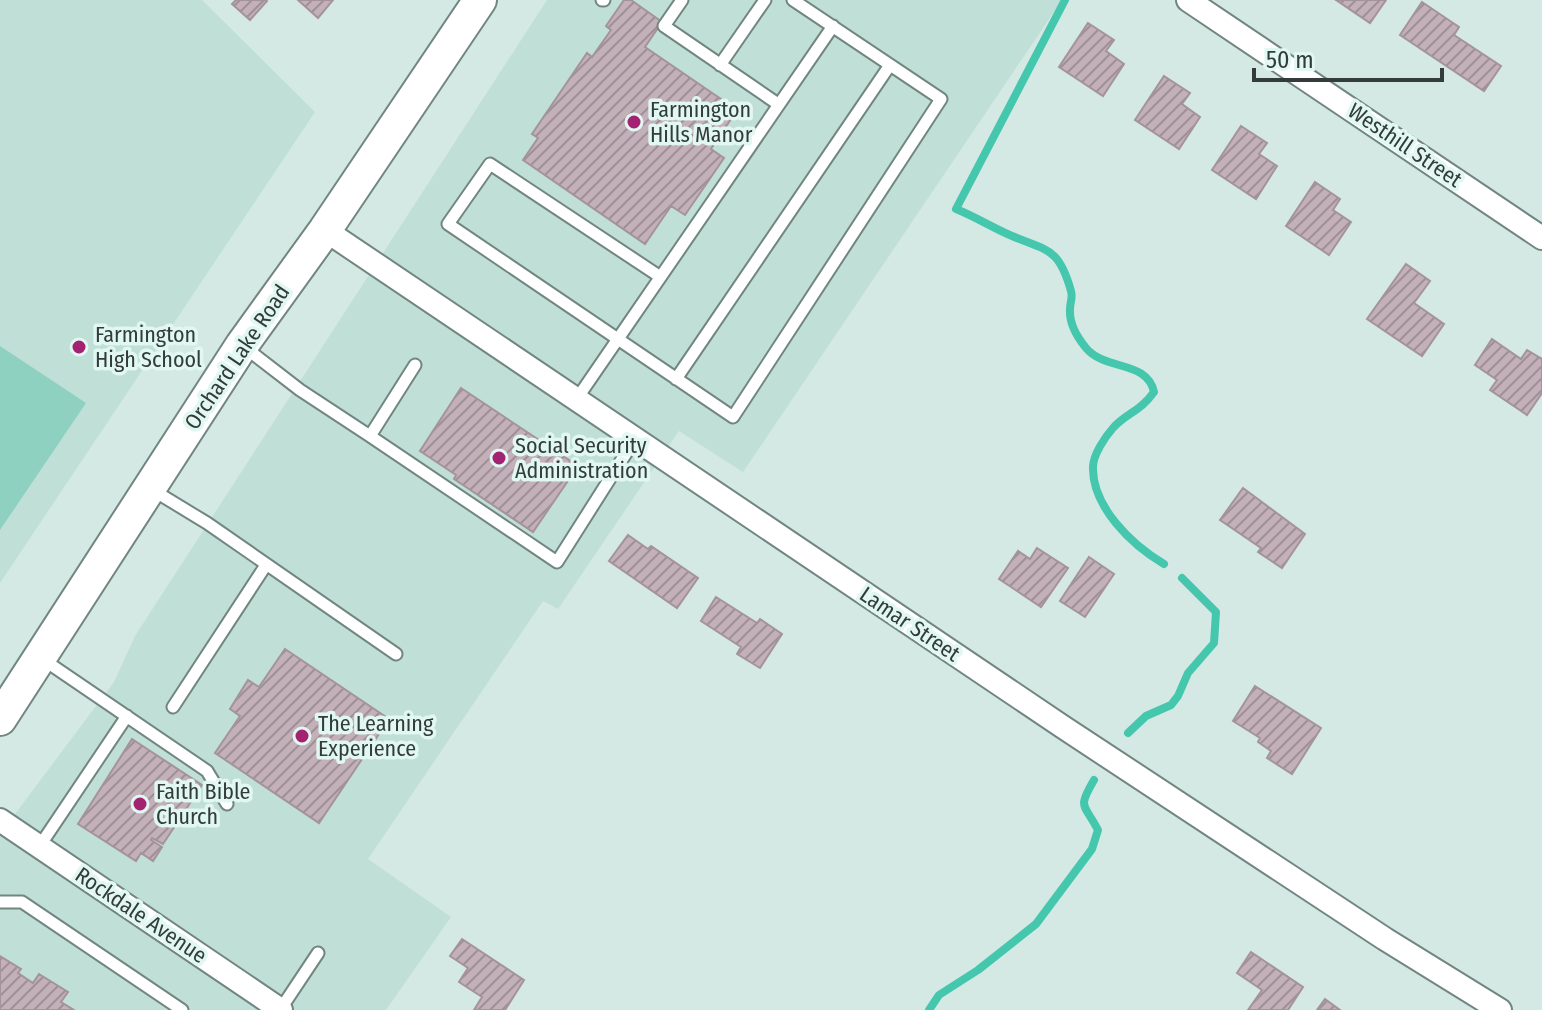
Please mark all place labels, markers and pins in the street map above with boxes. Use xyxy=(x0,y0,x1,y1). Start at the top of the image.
place label: Farmington Hills Manor xyxy=(650,96,753,148)
marker: Farmington Hills Manor xyxy=(625,113,643,131)
place label: Farmington High School xyxy=(95,321,202,373)
marker: Farmington High School xyxy=(70,338,88,356)
place label: Social Security Administration xyxy=(515,432,648,484)
marker: Social Security Administration xyxy=(490,449,508,467)
place label: The Learning Experience xyxy=(318,710,434,762)
marker: The Learning Experience xyxy=(293,727,311,745)
place label: Faith Bible Church xyxy=(156,778,250,830)
marker: Faith Bible Church xyxy=(131,795,149,813)

